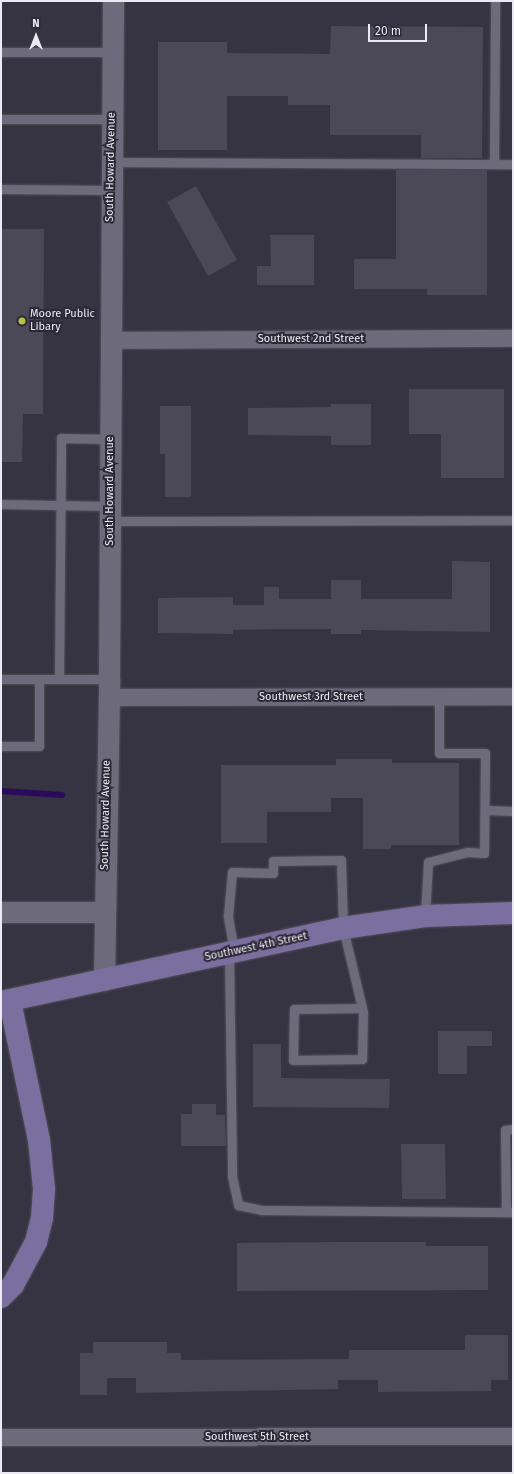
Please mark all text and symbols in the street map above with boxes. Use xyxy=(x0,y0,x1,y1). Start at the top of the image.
north arrow xyxy=(16,16,56,56)
scale bar xyxy=(370,16,429,42)
text: N xyxy=(32,17,40,30)
text: 20 m xyxy=(375,24,401,38)
street label: South Howard Avenue xyxy=(103,112,119,222)
place label: Moore Public Libary xyxy=(30,308,95,334)
marker: Moore Public Libary xyxy=(17,316,27,326)
street label: Southwest 2nd Street xyxy=(258,332,364,346)
street label: South Howard Avenue xyxy=(103,436,117,546)
street label: Southwest 3rd Street xyxy=(259,690,363,704)
street label: South Howard Avenue xyxy=(98,760,114,870)
street label: Southwest 4th Street xyxy=(204,930,308,964)
street label: Southwest 5th Street xyxy=(205,1430,309,1444)

